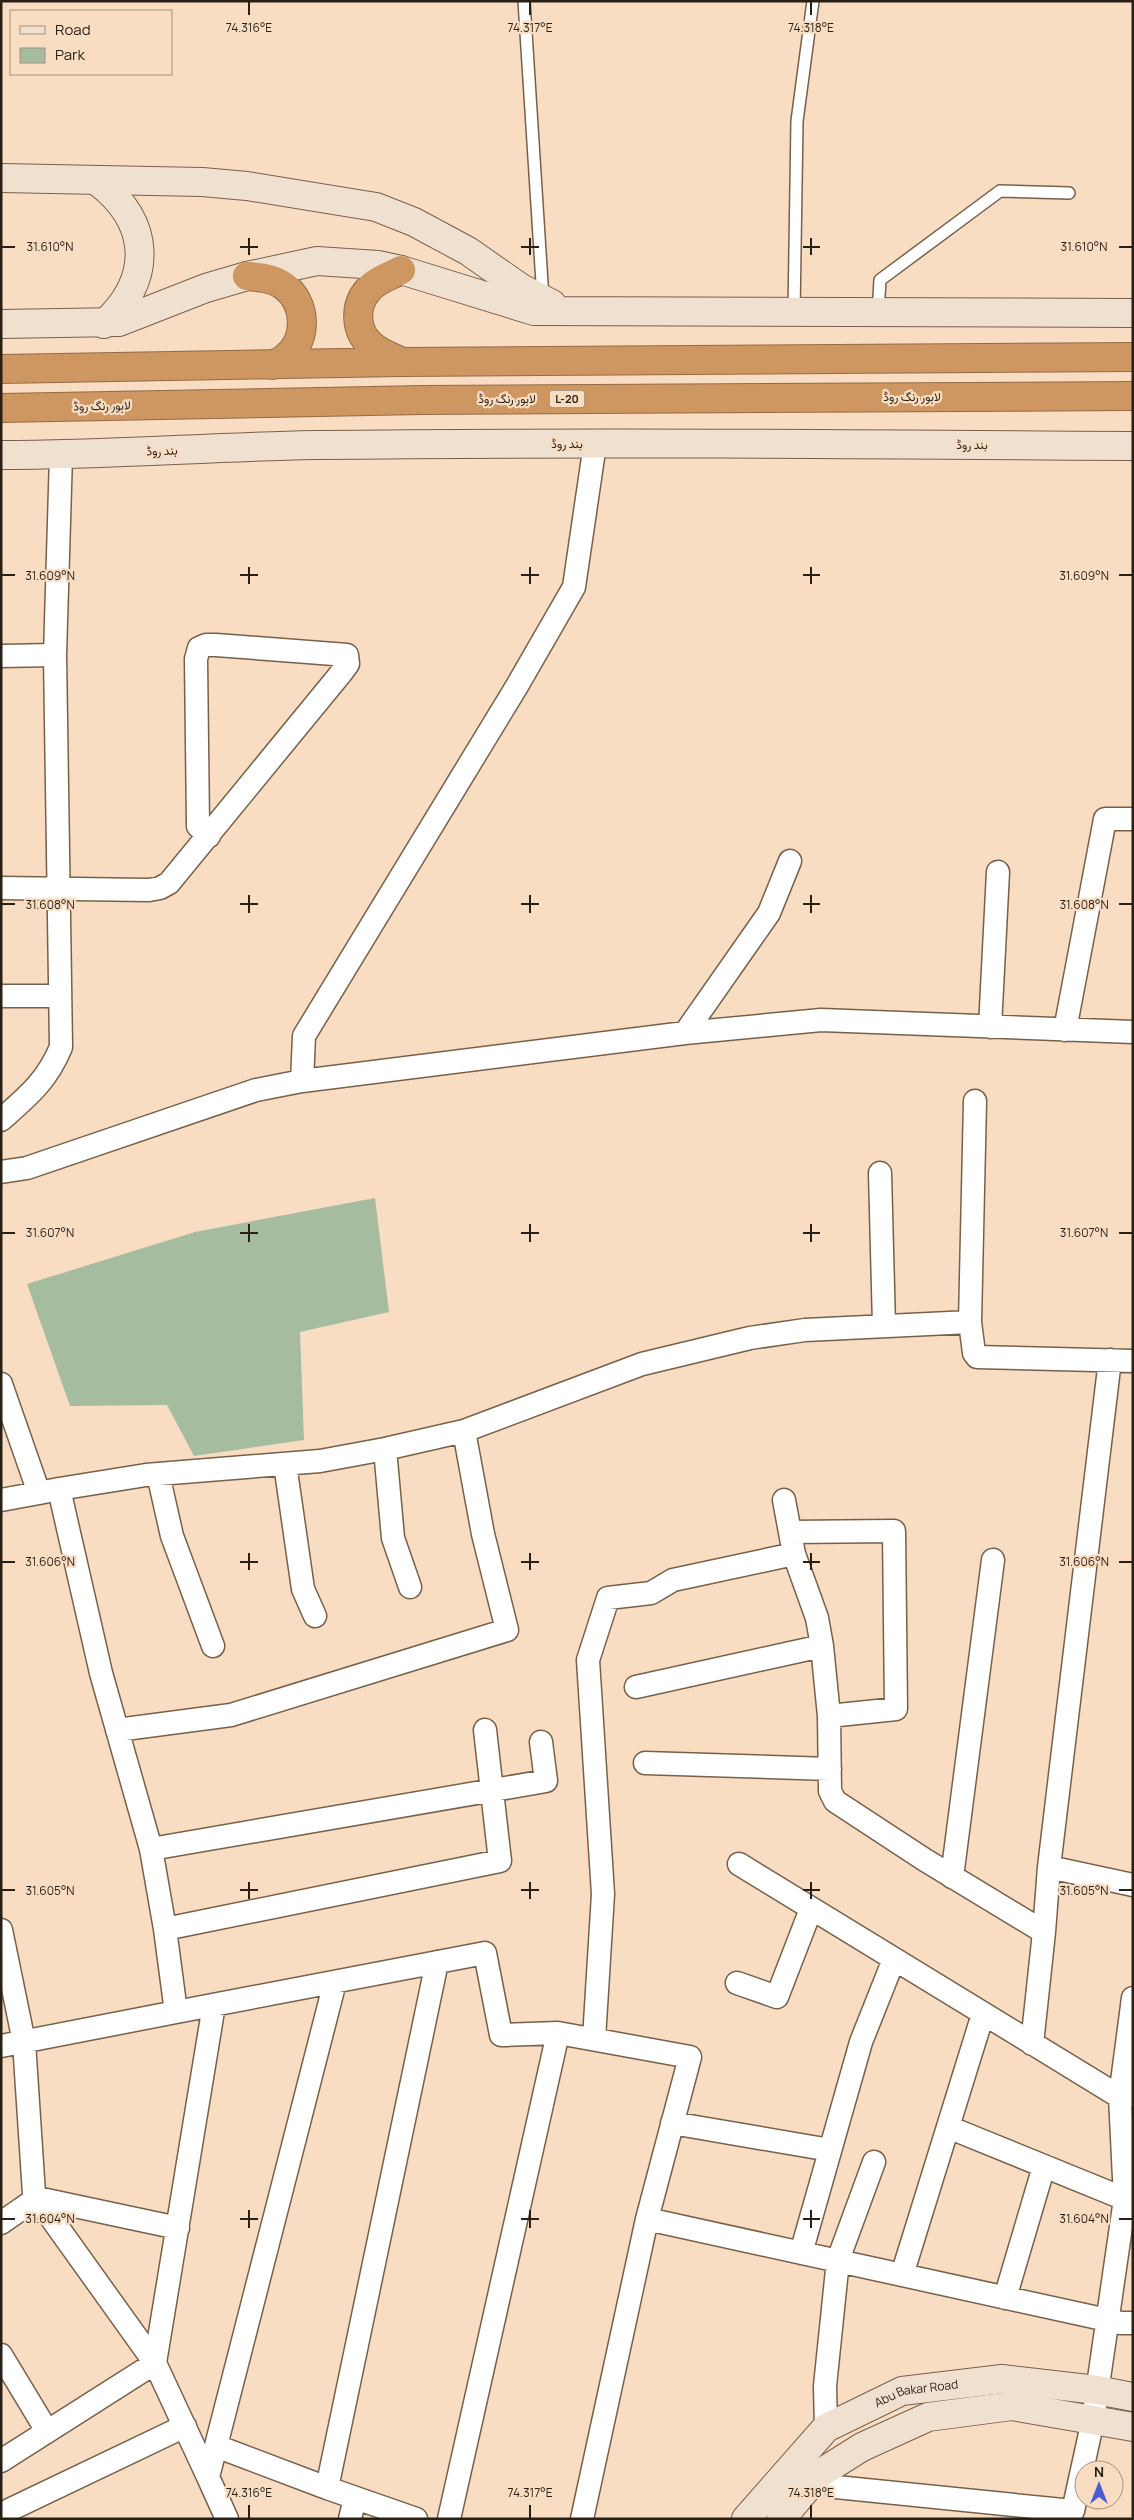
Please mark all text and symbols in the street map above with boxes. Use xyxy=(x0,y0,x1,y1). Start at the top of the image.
legend xyxy=(10,10,172,75)
text: Road xyxy=(55,19,91,40)
text: 74.316°E xyxy=(226,19,272,36)
text: 74.317°E xyxy=(507,19,553,36)
text: 74.318°E xyxy=(788,19,834,36)
text: Park xyxy=(55,44,85,65)
text: 31.610°N xyxy=(27,238,73,255)
text: 31.610°N xyxy=(1061,238,1107,255)
street label: لاہور رنگ روڈ xyxy=(883,388,941,405)
street label: لاہور رنگ روڈ xyxy=(478,390,536,407)
road number: L-20 xyxy=(550,390,584,408)
street label: لاہور رنگ روڈ xyxy=(73,396,131,415)
street label: بند روڈ xyxy=(551,435,583,452)
street label: بند روڈ xyxy=(956,436,988,453)
street label: بند روڈ xyxy=(146,441,178,460)
text: 31.609°N xyxy=(25,567,75,584)
text: 31.609°N xyxy=(1059,567,1109,584)
text: 31.608°N xyxy=(25,896,75,913)
text: 31.608°N xyxy=(1059,896,1109,913)
text: 31.607°N xyxy=(26,1224,74,1241)
text: 31.607°N xyxy=(1060,1224,1108,1241)
text: 31.606°N xyxy=(25,1553,75,1570)
text: 31.606°N xyxy=(1059,1553,1109,1570)
text: 31.605°N xyxy=(25,1882,75,1899)
text: 31.605°N xyxy=(1059,1882,1109,1899)
text: 31.604°N xyxy=(25,2210,75,2227)
text: 31.604°N xyxy=(1059,2210,1109,2227)
street label: Abu Bakar Road xyxy=(871,2375,959,2411)
north arrow xyxy=(1074,2460,1124,2510)
text: N xyxy=(1094,2462,1104,2481)
text: 74.316°E xyxy=(226,2484,272,2501)
text: 74.317°E xyxy=(507,2484,553,2501)
text: 74.318°E xyxy=(788,2484,834,2501)

